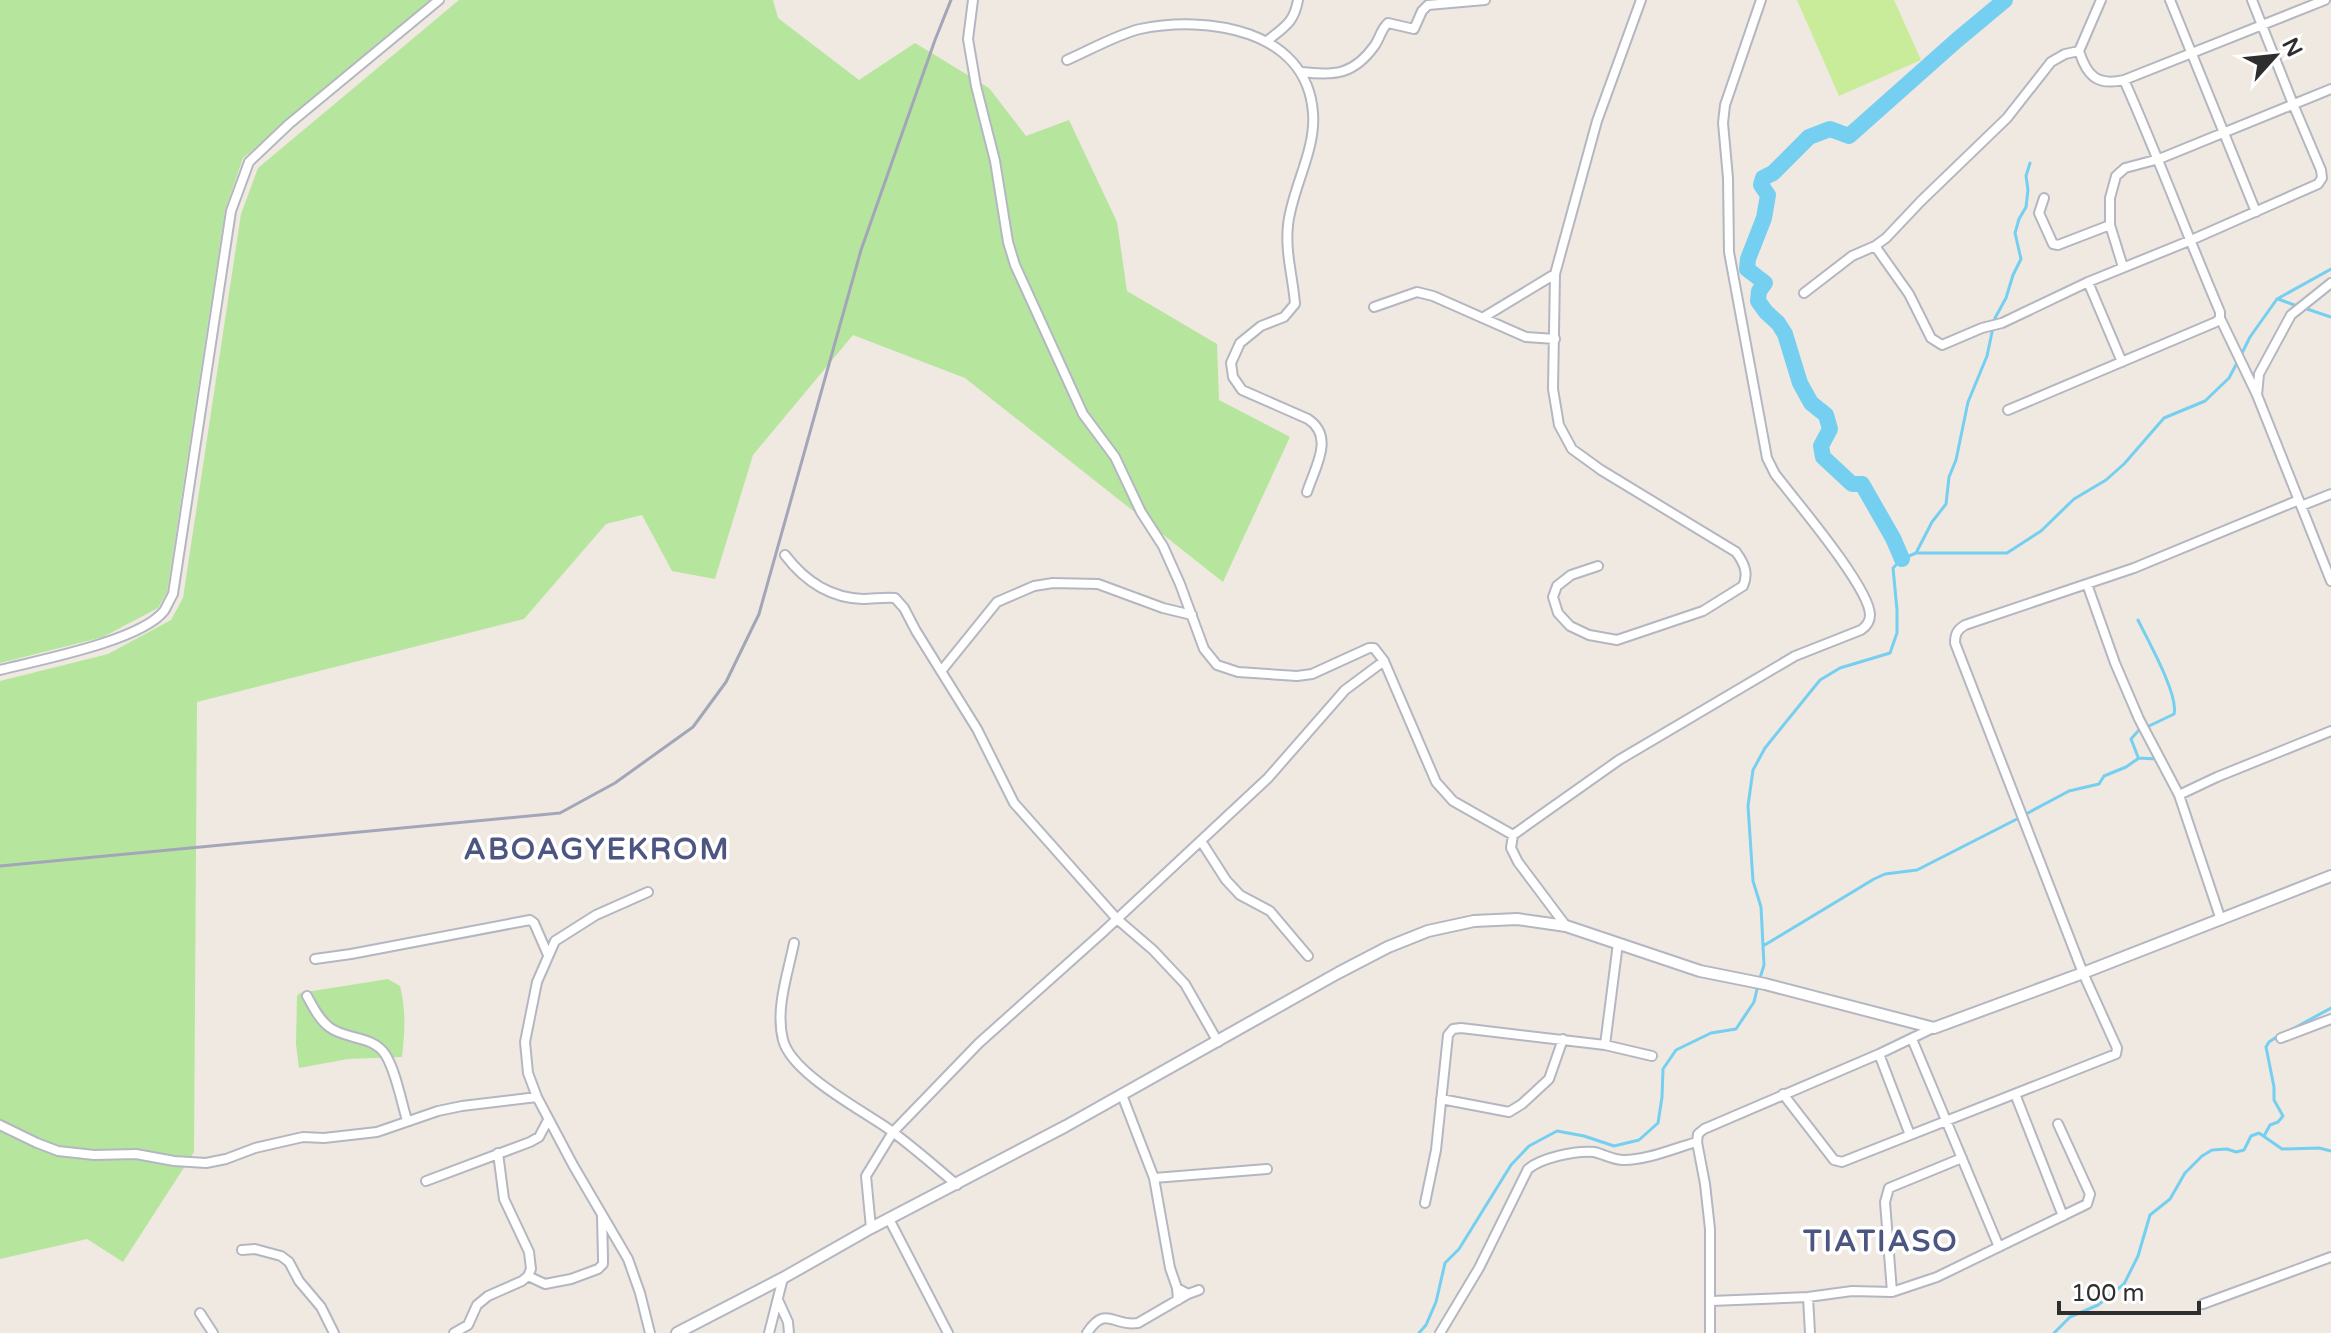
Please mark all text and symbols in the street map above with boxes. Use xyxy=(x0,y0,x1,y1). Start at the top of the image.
north arrow xyxy=(2235,16,2315,96)
text: N xyxy=(2276,34,2308,61)
district label: ABOAGYEKROM xyxy=(464,831,730,868)
district label: TIATIASO xyxy=(1802,1223,1959,1260)
scale bar xyxy=(2059,1265,2199,1315)
text: 100 m xyxy=(2071,1279,2145,1308)

